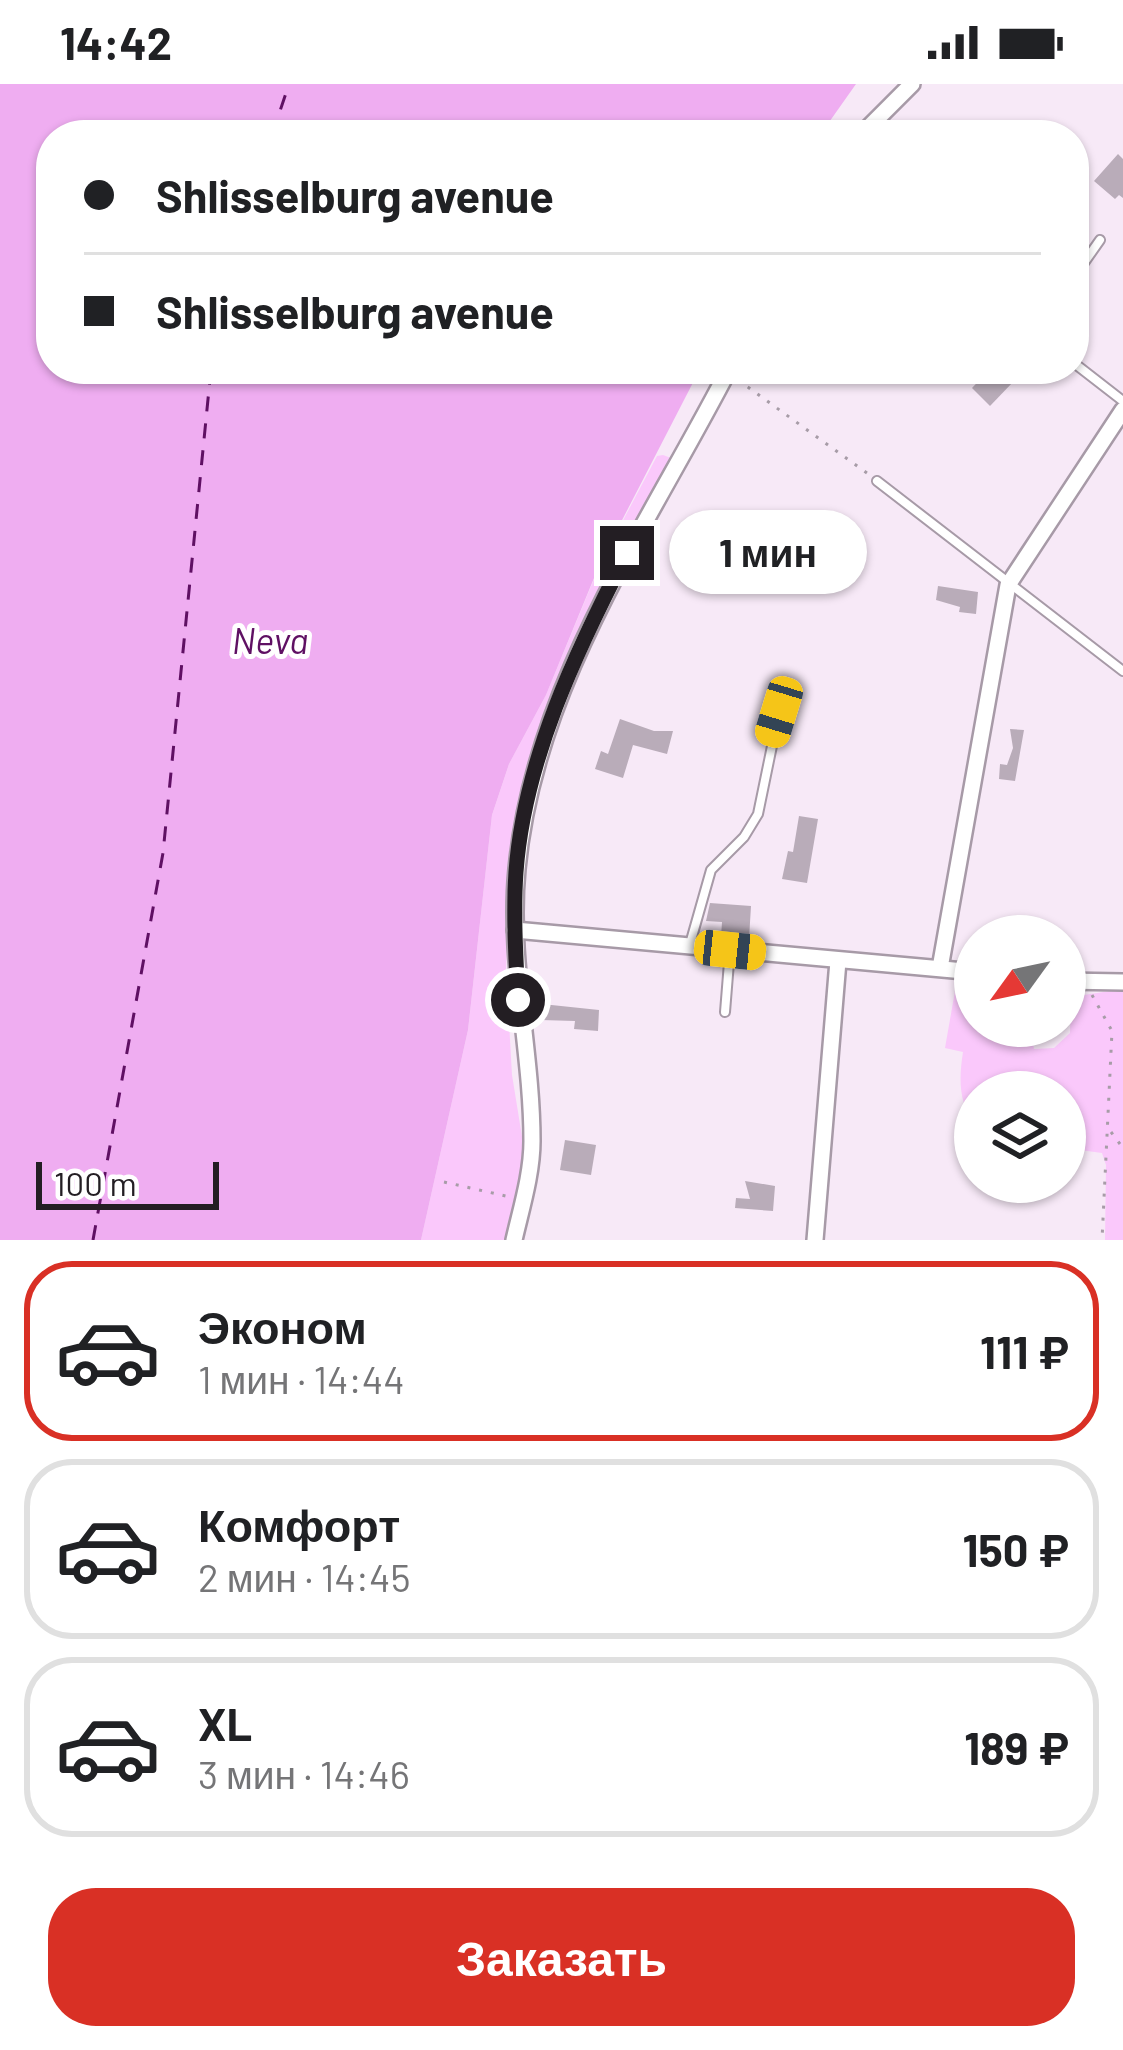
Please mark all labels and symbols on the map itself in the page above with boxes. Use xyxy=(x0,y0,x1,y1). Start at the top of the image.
callout: 1 мин xyxy=(669,511,867,595)
route end xyxy=(600,526,654,580)
water label: Neva xyxy=(232,618,308,661)
car xyxy=(751,672,807,752)
north arrow xyxy=(954,915,1086,1047)
car xyxy=(692,928,768,972)
route start xyxy=(491,973,545,1027)
scale bar xyxy=(36,1156,219,1209)

